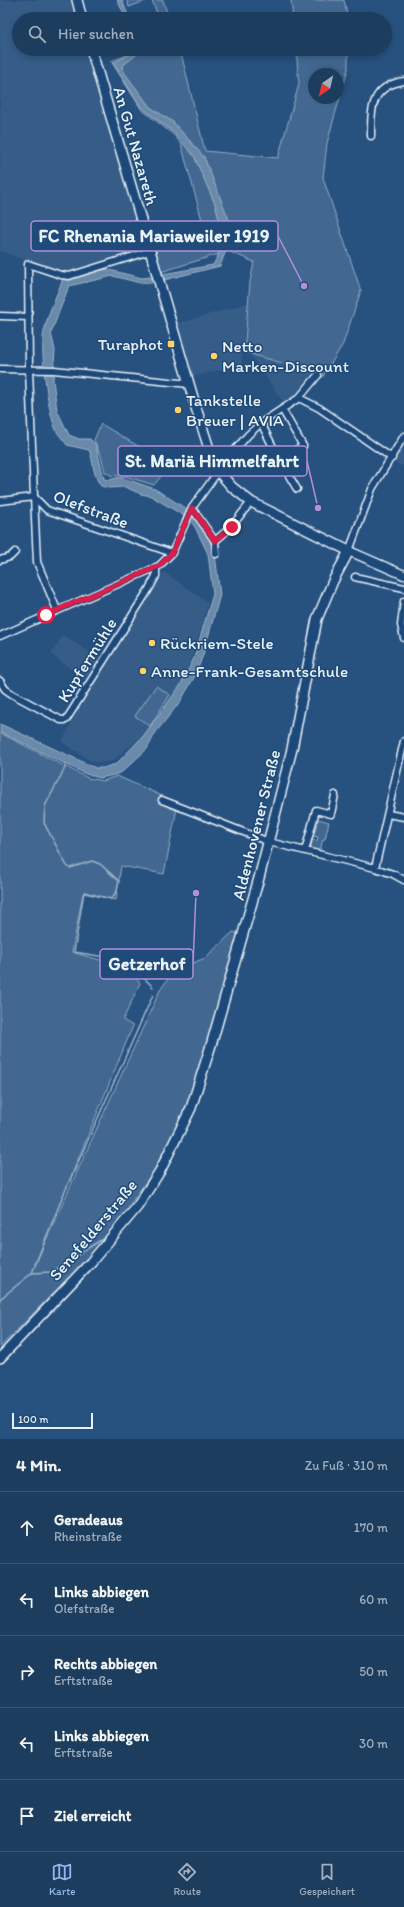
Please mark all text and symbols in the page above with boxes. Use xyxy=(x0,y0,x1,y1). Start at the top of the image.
search box xyxy=(12,12,392,56)
icon: search xyxy=(26,23,48,45)
text: Hier suchen xyxy=(58,25,134,43)
north arrow xyxy=(308,68,344,104)
street label: An Gut Nazareth xyxy=(110,84,162,208)
callout: FC Rhenania Mariaweiler 1919 xyxy=(31,221,278,251)
text: FC Rhenania Mariaweiler 1919 xyxy=(39,225,269,247)
place label: Turaphot xyxy=(98,334,163,354)
place label: Netto Marken-Discount xyxy=(222,336,349,376)
marker: Turaphot xyxy=(166,339,176,349)
marker: Netto Marken-Discount xyxy=(209,351,219,361)
place label: Tankstelle Breuer | AVIA xyxy=(186,390,284,430)
marker: Tankstelle Breuer | AVIA xyxy=(173,405,183,415)
callout: St. Mariä Himmelfahrt xyxy=(118,446,307,476)
text: St. Mariä Himmelfahrt xyxy=(125,450,299,472)
street label: Olefstraße xyxy=(50,485,132,533)
route end xyxy=(223,518,241,536)
route start xyxy=(37,606,55,624)
street label: Kupfermühle xyxy=(53,614,121,706)
place label: Rückriem-Stele xyxy=(160,633,274,653)
marker: Rückriem-Stele xyxy=(147,638,157,648)
place label: Anne-Frank-Gesamtschule xyxy=(151,661,348,681)
marker: Anne-Frank-Gesamtschule xyxy=(138,666,148,676)
street label: Aldenhovener Straße xyxy=(228,748,284,902)
callout: Getzerhof xyxy=(100,949,193,979)
text: Getzerhof xyxy=(108,953,186,975)
street label: Senefelderstraße xyxy=(45,1175,141,1285)
scale bar xyxy=(12,1411,93,1430)
text: 100 m xyxy=(18,1413,48,1426)
text: 4 Min. xyxy=(16,1455,62,1475)
text: Zu Fuß · 310 m xyxy=(305,1458,388,1473)
text: Geradeaus xyxy=(54,1511,123,1529)
icon: ahead xyxy=(16,1517,38,1539)
text: 170 m xyxy=(354,1520,388,1535)
text: Rheinstraße xyxy=(54,1529,122,1544)
text: Links abbiegen xyxy=(54,1583,149,1601)
icon: left xyxy=(16,1589,38,1611)
text: 60 m xyxy=(359,1592,388,1607)
text: Olefstraße xyxy=(54,1601,114,1616)
text: Rechts abbiegen xyxy=(54,1655,157,1673)
icon: right xyxy=(16,1661,38,1683)
text: 50 m xyxy=(359,1664,388,1679)
text: Erftstraße xyxy=(54,1673,113,1688)
text: Links abbiegen xyxy=(54,1727,149,1745)
icon: left xyxy=(16,1733,38,1755)
text: 30 m xyxy=(359,1736,388,1751)
text: Erftstraße xyxy=(54,1745,113,1760)
icon: arrive xyxy=(16,1805,38,1827)
text: Ziel erreicht xyxy=(54,1807,131,1825)
tab: Karte xyxy=(49,1861,75,1898)
tab: Route xyxy=(174,1861,201,1898)
tab: Gespeichert xyxy=(299,1861,355,1898)

